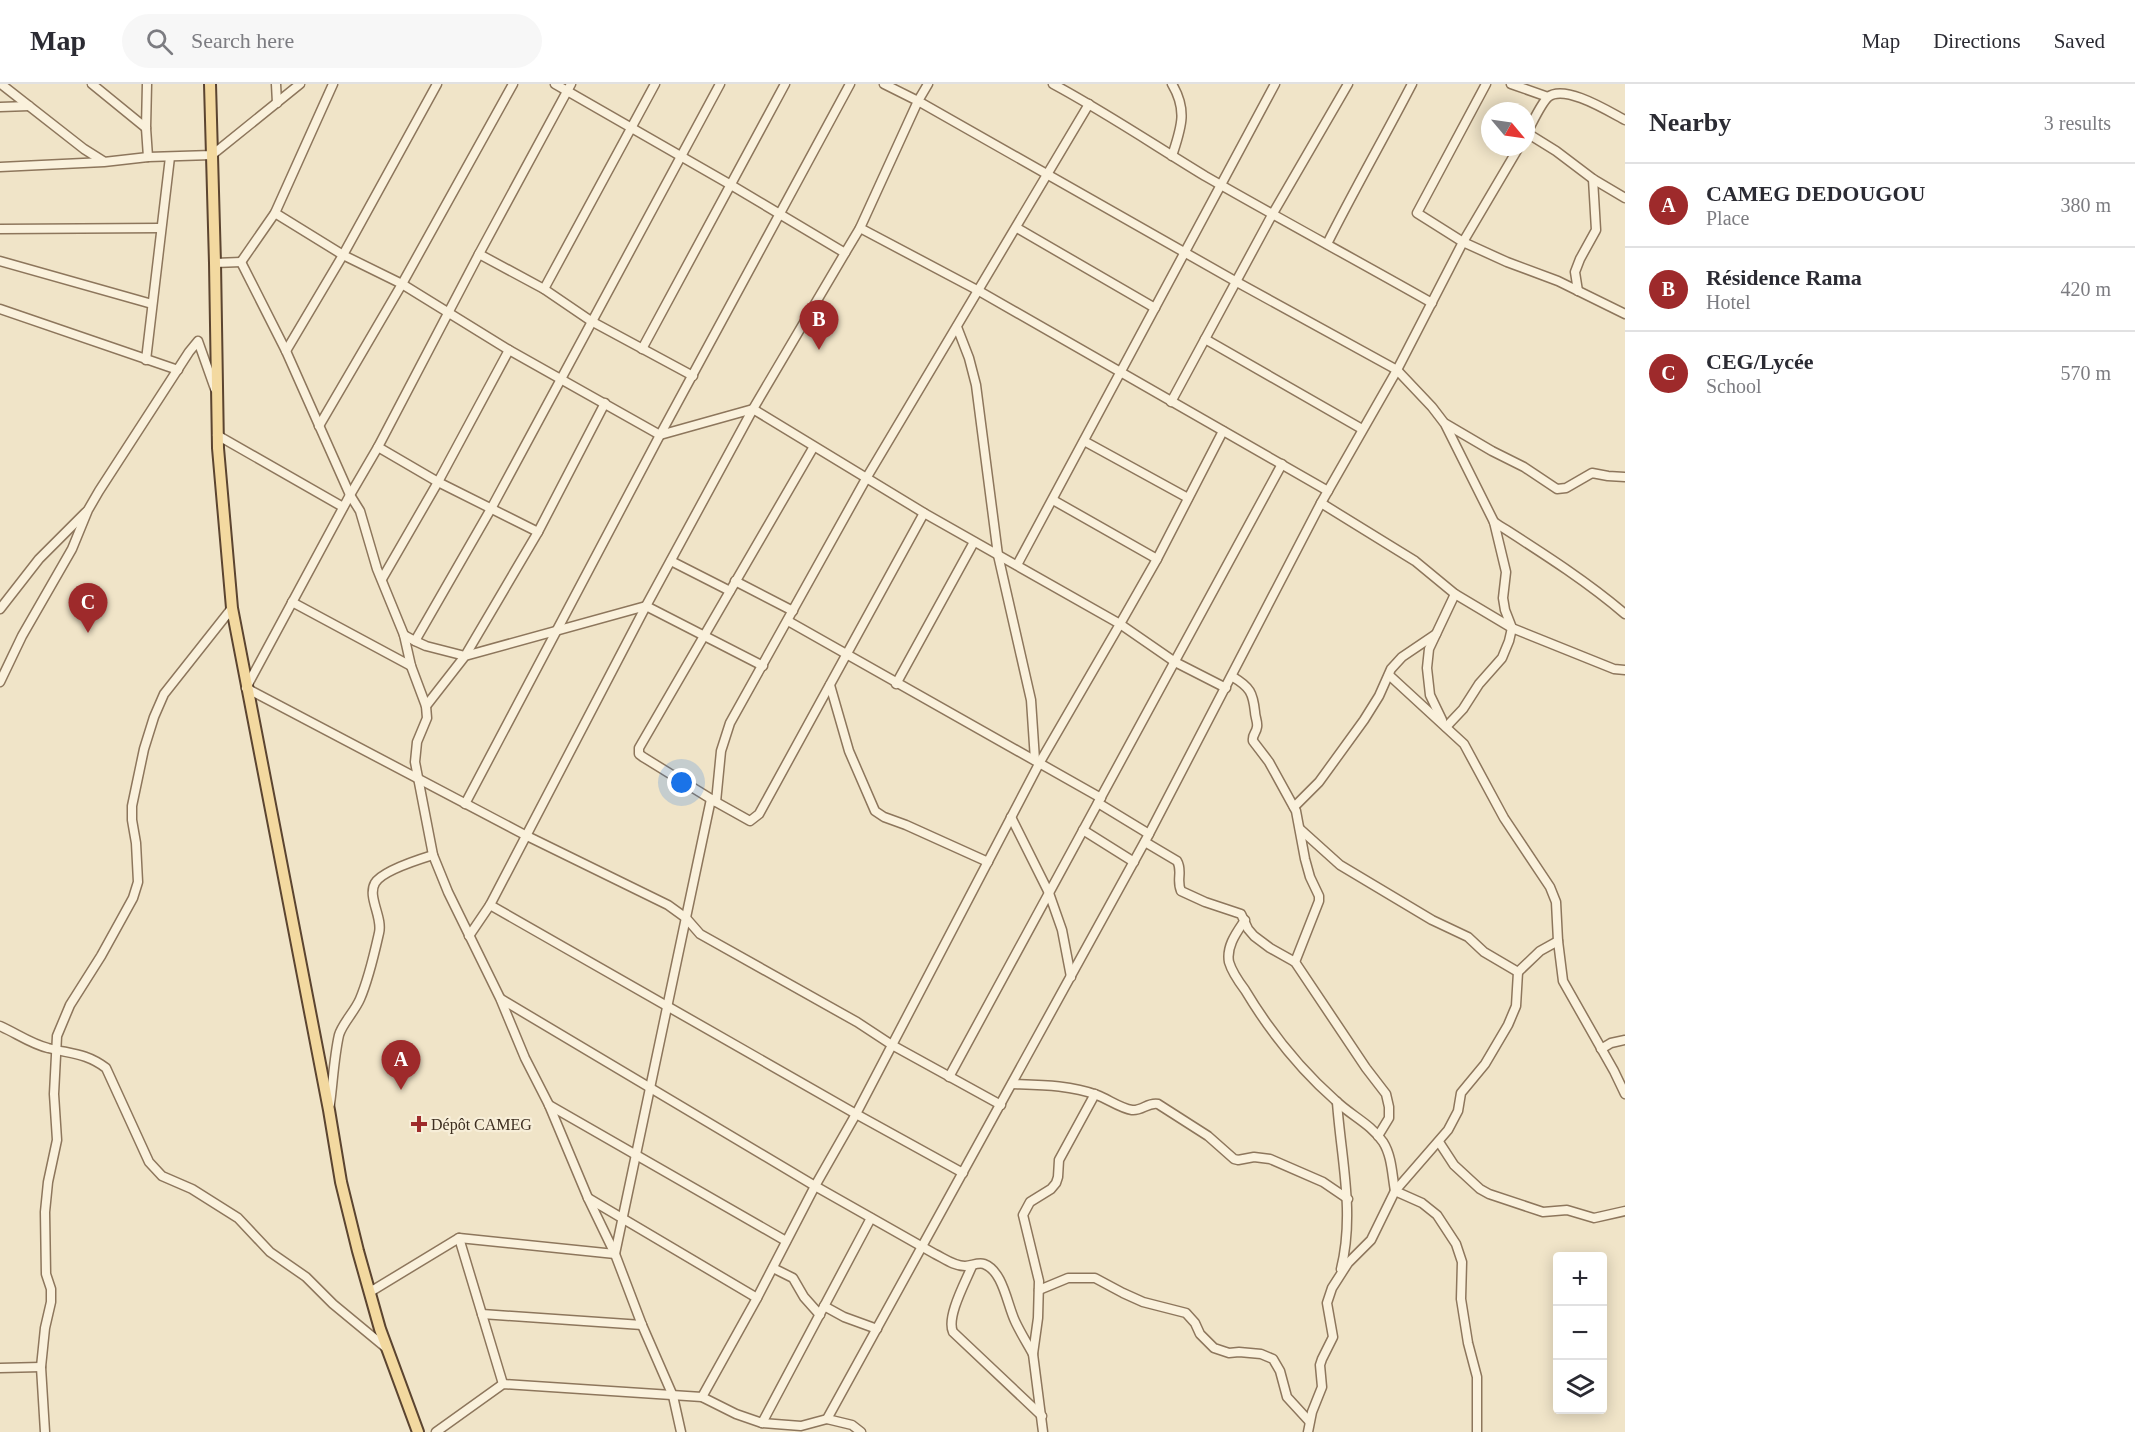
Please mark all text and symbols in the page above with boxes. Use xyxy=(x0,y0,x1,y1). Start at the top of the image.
search box xyxy=(122,14,542,68)
text: Map xyxy=(30,25,86,56)
icon: search xyxy=(143,25,176,58)
text: Search here xyxy=(191,28,294,53)
text: Map xyxy=(1862,29,1900,53)
text: Directions xyxy=(1933,29,2021,53)
text: Saved xyxy=(2054,29,2105,53)
north arrow xyxy=(1481,102,1535,156)
text: Nearby xyxy=(1649,108,1731,137)
text: 3 results xyxy=(2044,112,2111,134)
text: CAMEG DEDOUGOU xyxy=(1706,181,1925,206)
text: A xyxy=(1661,194,1676,216)
text: 380 m xyxy=(2060,194,2111,216)
text: Place xyxy=(1706,207,1749,229)
text: Résidence Rama xyxy=(1706,265,1862,290)
text: B xyxy=(1662,278,1675,300)
text: 420 m xyxy=(2060,278,2111,300)
text: Hotel xyxy=(1706,291,1750,313)
pin: B xyxy=(800,300,838,350)
text: CEG/Lycée xyxy=(1706,349,1814,374)
text: C xyxy=(1661,362,1676,384)
text: 570 m xyxy=(2060,362,2111,384)
text: School xyxy=(1706,375,1762,397)
pin: C xyxy=(68,584,107,633)
your location xyxy=(667,768,696,797)
pin: A xyxy=(382,1040,420,1090)
place label: Dépôt CAMEG xyxy=(431,1116,532,1134)
marker: Dépôt CAMEG xyxy=(412,1117,426,1131)
map controls xyxy=(1553,1252,1607,1414)
button: + xyxy=(1553,1252,1607,1306)
button: − xyxy=(1553,1306,1607,1360)
button: layers xyxy=(1553,1360,1607,1414)

